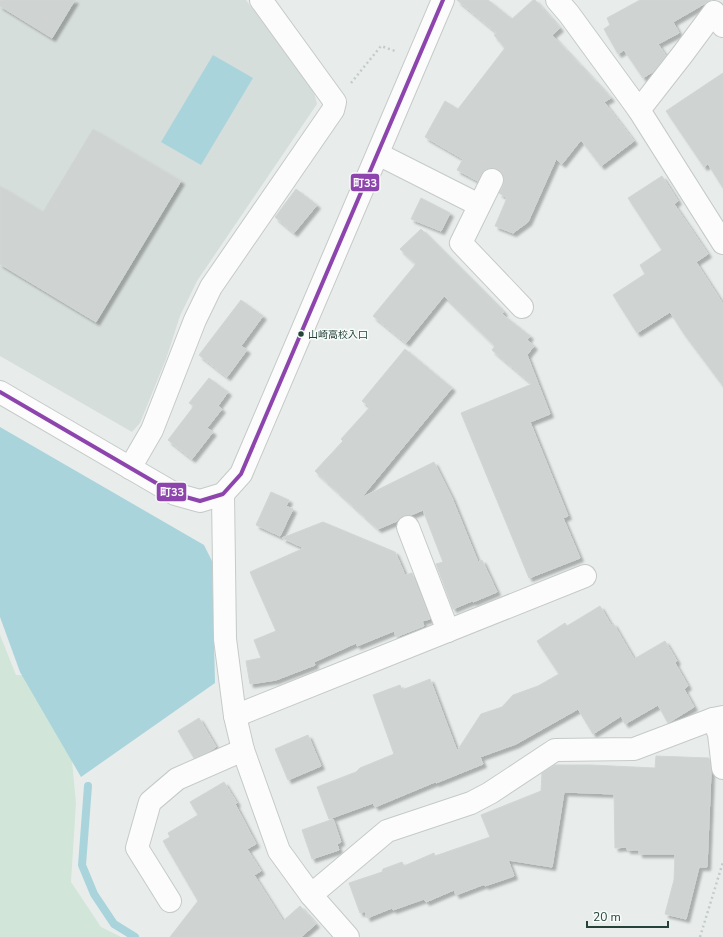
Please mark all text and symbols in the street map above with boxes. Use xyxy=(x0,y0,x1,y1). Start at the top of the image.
line badge: 町33 xyxy=(350,173,380,192)
text: 町33 xyxy=(353,176,377,191)
place label: 山崎高校入口 xyxy=(308,328,368,342)
marker: 山崎高校入口 xyxy=(296,329,306,339)
line badge: 町33 xyxy=(156,482,187,502)
text: 町33 xyxy=(160,485,184,500)
scale bar xyxy=(587,903,668,929)
text: 20 m xyxy=(593,909,621,925)

